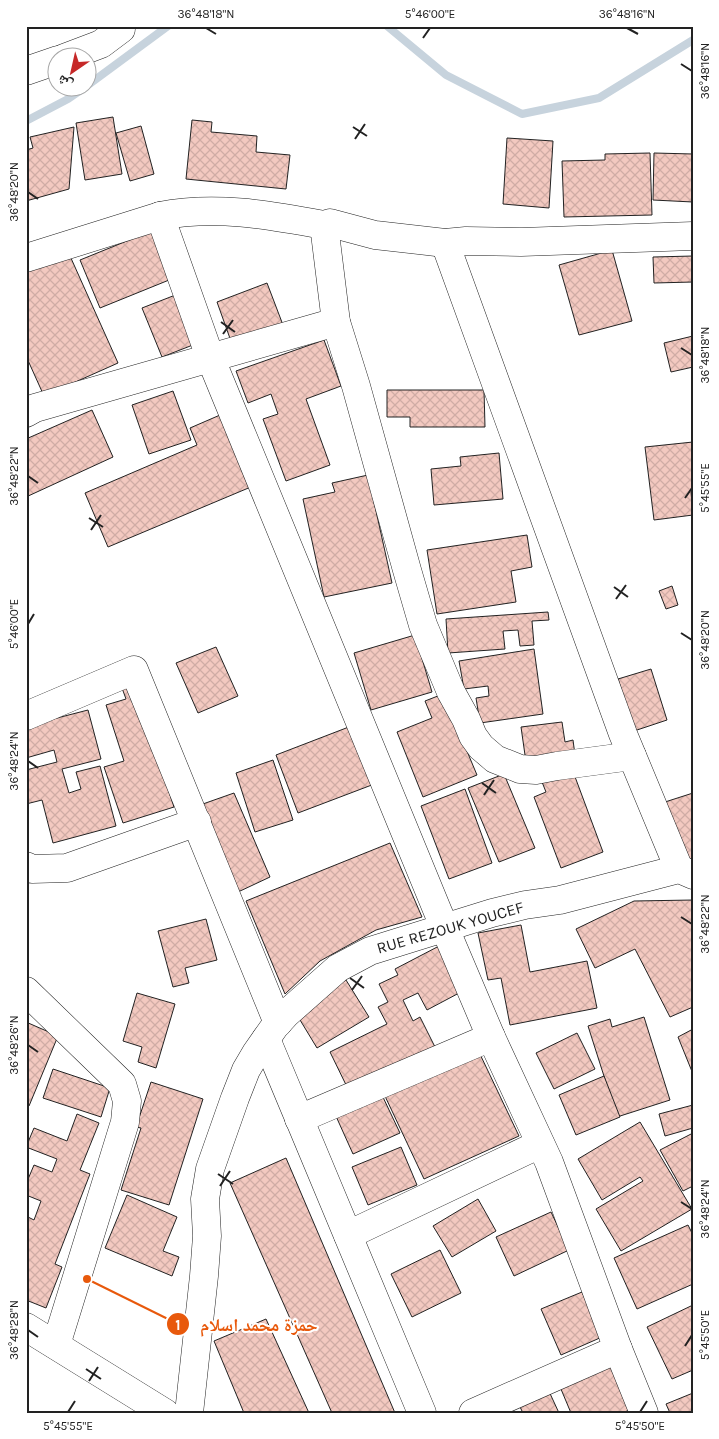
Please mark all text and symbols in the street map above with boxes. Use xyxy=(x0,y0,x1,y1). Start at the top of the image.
text: 36°48'18"N xyxy=(178,7,234,21)
text: 5°46'00"E xyxy=(405,7,455,21)
text: 36°48'16"N xyxy=(599,7,655,21)
text: 36°48'16"N xyxy=(698,43,712,99)
north arrow xyxy=(48,48,98,98)
text: ش xyxy=(54,71,76,94)
text: 36°48'20"N xyxy=(7,162,21,222)
text: 36°48'18"N xyxy=(698,327,712,383)
text: 36°48'22"N xyxy=(7,446,21,506)
text: 5°45'55"E xyxy=(698,463,712,513)
text: 5°46'00"E xyxy=(7,599,21,649)
text: 36°48'20"N xyxy=(698,610,712,670)
text: 36°48'24"N xyxy=(7,731,21,791)
text: 36°48'22"N xyxy=(698,894,712,954)
street label: RUE REZOUK YOUCEF xyxy=(374,897,526,958)
text: 36°48'26"N xyxy=(7,1015,21,1075)
text: 36°48'24"N xyxy=(698,1179,712,1239)
text: 36°48'28"N xyxy=(7,1300,21,1360)
callout: حمزة محمد اسلام xyxy=(165,1308,328,1341)
text: 5°45'50"E xyxy=(698,1310,712,1360)
text: حمزة محمد اسلام xyxy=(200,1314,318,1337)
text: 1 xyxy=(175,1316,181,1334)
text: 5°45'55"E xyxy=(43,1419,93,1433)
text: 5°45'50"E xyxy=(615,1419,665,1433)

